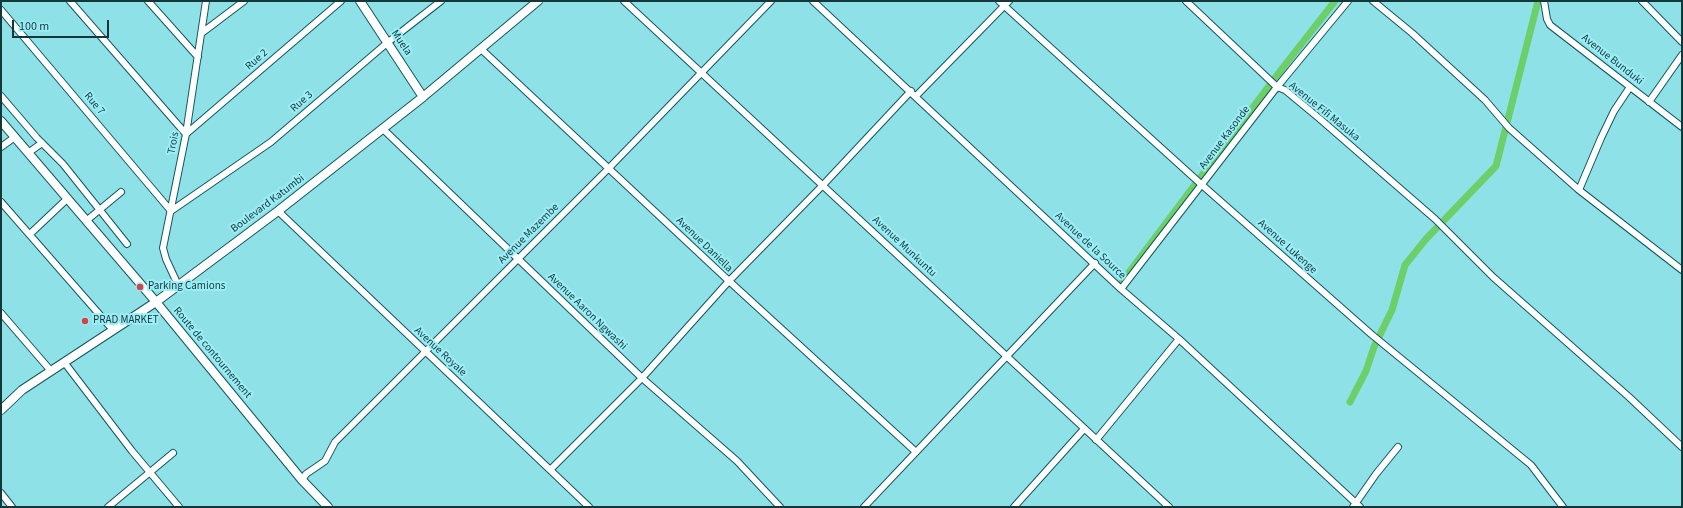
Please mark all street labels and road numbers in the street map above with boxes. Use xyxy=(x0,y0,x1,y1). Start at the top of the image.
street label: Muela xyxy=(388,28,414,58)
street label: Avenue Bunduki xyxy=(1578,32,1646,88)
street label: Rue 2 xyxy=(243,47,271,73)
street label: Avenue Fifi Masuka xyxy=(1286,79,1362,145)
street label: Rue 3 xyxy=(288,89,316,115)
street label: Rue 7 xyxy=(81,90,107,118)
street label: Avenue Kasonde xyxy=(1197,104,1253,172)
street label: Trois xyxy=(165,131,183,155)
street label: Boulevard Katumbi xyxy=(229,172,307,236)
street label: Avenue Mazembe xyxy=(496,201,562,267)
street label: Avenue de la Source xyxy=(1052,210,1128,282)
street label: Avenue Munkuntu xyxy=(869,214,939,280)
street label: Avenue Daniella xyxy=(673,215,735,275)
street label: Avenue Lukenge xyxy=(1255,217,1319,277)
street label: Avenue Aaron Ngwashi xyxy=(545,271,629,353)
street label: Route de contournement xyxy=(170,305,254,401)
street label: Avenue Royale xyxy=(411,324,469,380)

